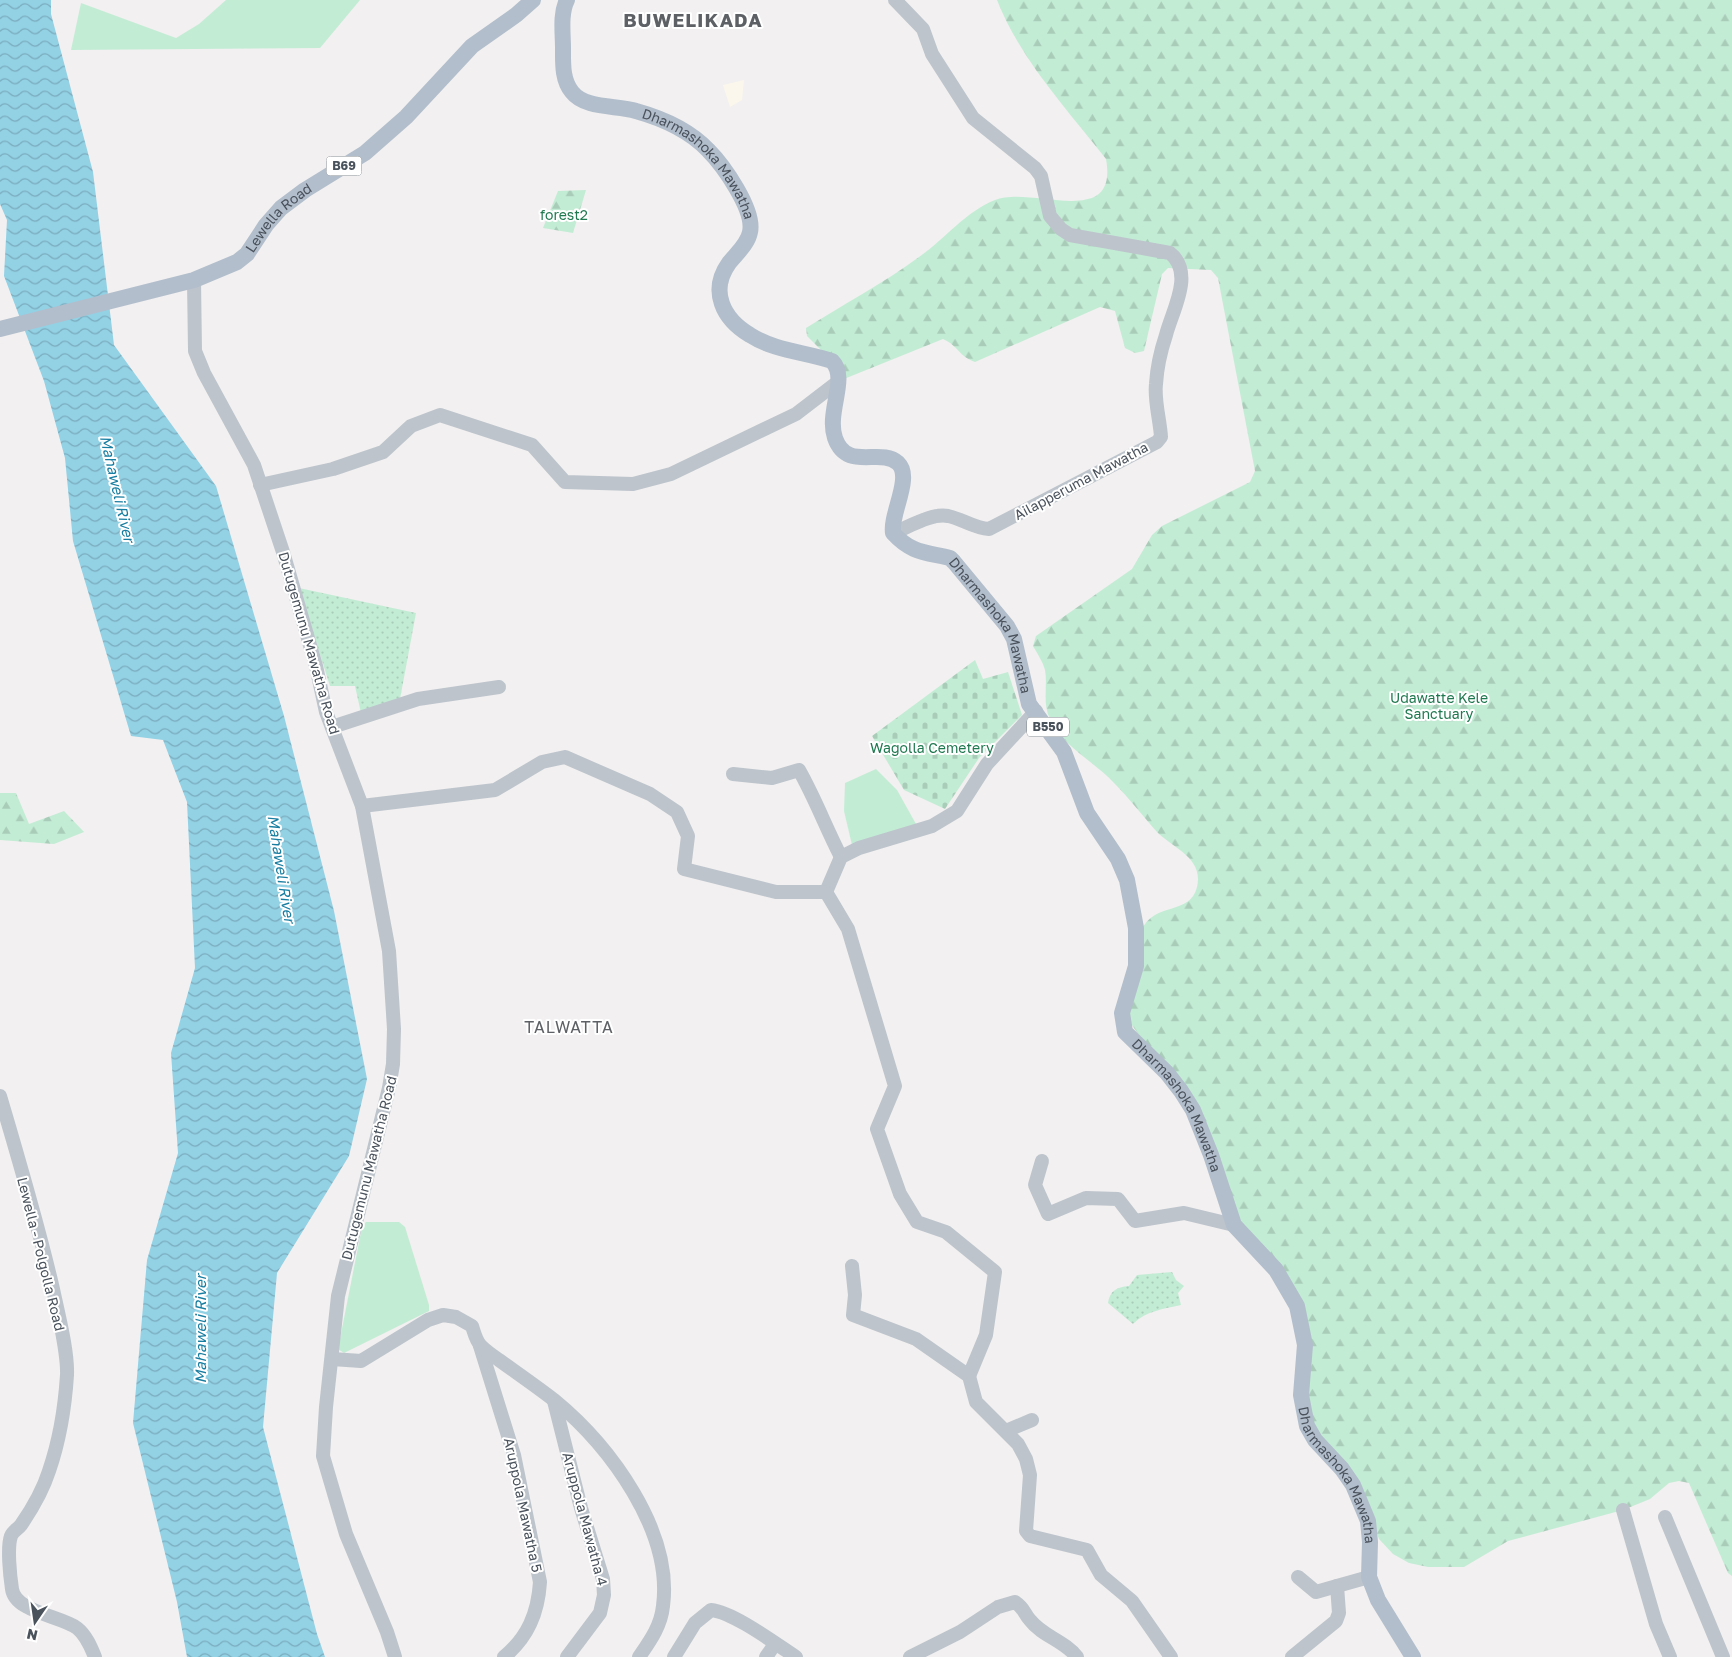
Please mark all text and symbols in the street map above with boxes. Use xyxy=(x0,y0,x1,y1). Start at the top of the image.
district label: BUWELIKADA xyxy=(623,8,763,31)
street label: Dharmashoka Mawatha xyxy=(640,104,758,221)
road number: B69 xyxy=(326,157,362,176)
street label: Lewella Road xyxy=(241,179,314,255)
park label: forest2 xyxy=(540,206,588,223)
water label: Mahaweli River xyxy=(97,434,139,546)
street label: Ailapperuma Mawatha xyxy=(1011,438,1151,523)
street label: Dutugemunu Mawatha Road xyxy=(275,550,344,736)
street label: Dharmashoka Mawatha xyxy=(946,554,1035,695)
park label: Udawatte Kele Sanctuary xyxy=(1390,689,1488,722)
road number: B550 xyxy=(1027,718,1069,736)
park label: Wagolla Cemetery xyxy=(870,739,994,756)
water label: Mahaweli River xyxy=(265,814,300,926)
district label: TALWATTA xyxy=(524,1017,614,1037)
street label: Dharmashoka Mawatha xyxy=(1129,1035,1225,1174)
street label: Dutugemunu Mawatha Road xyxy=(337,1074,400,1262)
street label: Lewella - Polgolla Road xyxy=(14,1175,69,1332)
water label: Mahaweli River xyxy=(191,1272,209,1384)
street label: Dharmashoka Mawatha xyxy=(1295,1405,1379,1544)
street label: Aruppola Mawatha 5 xyxy=(501,1436,546,1574)
street label: Aruppola Mawatha 4 xyxy=(559,1450,612,1588)
north arrow xyxy=(10,1597,60,1647)
text: N xyxy=(25,1626,39,1645)

